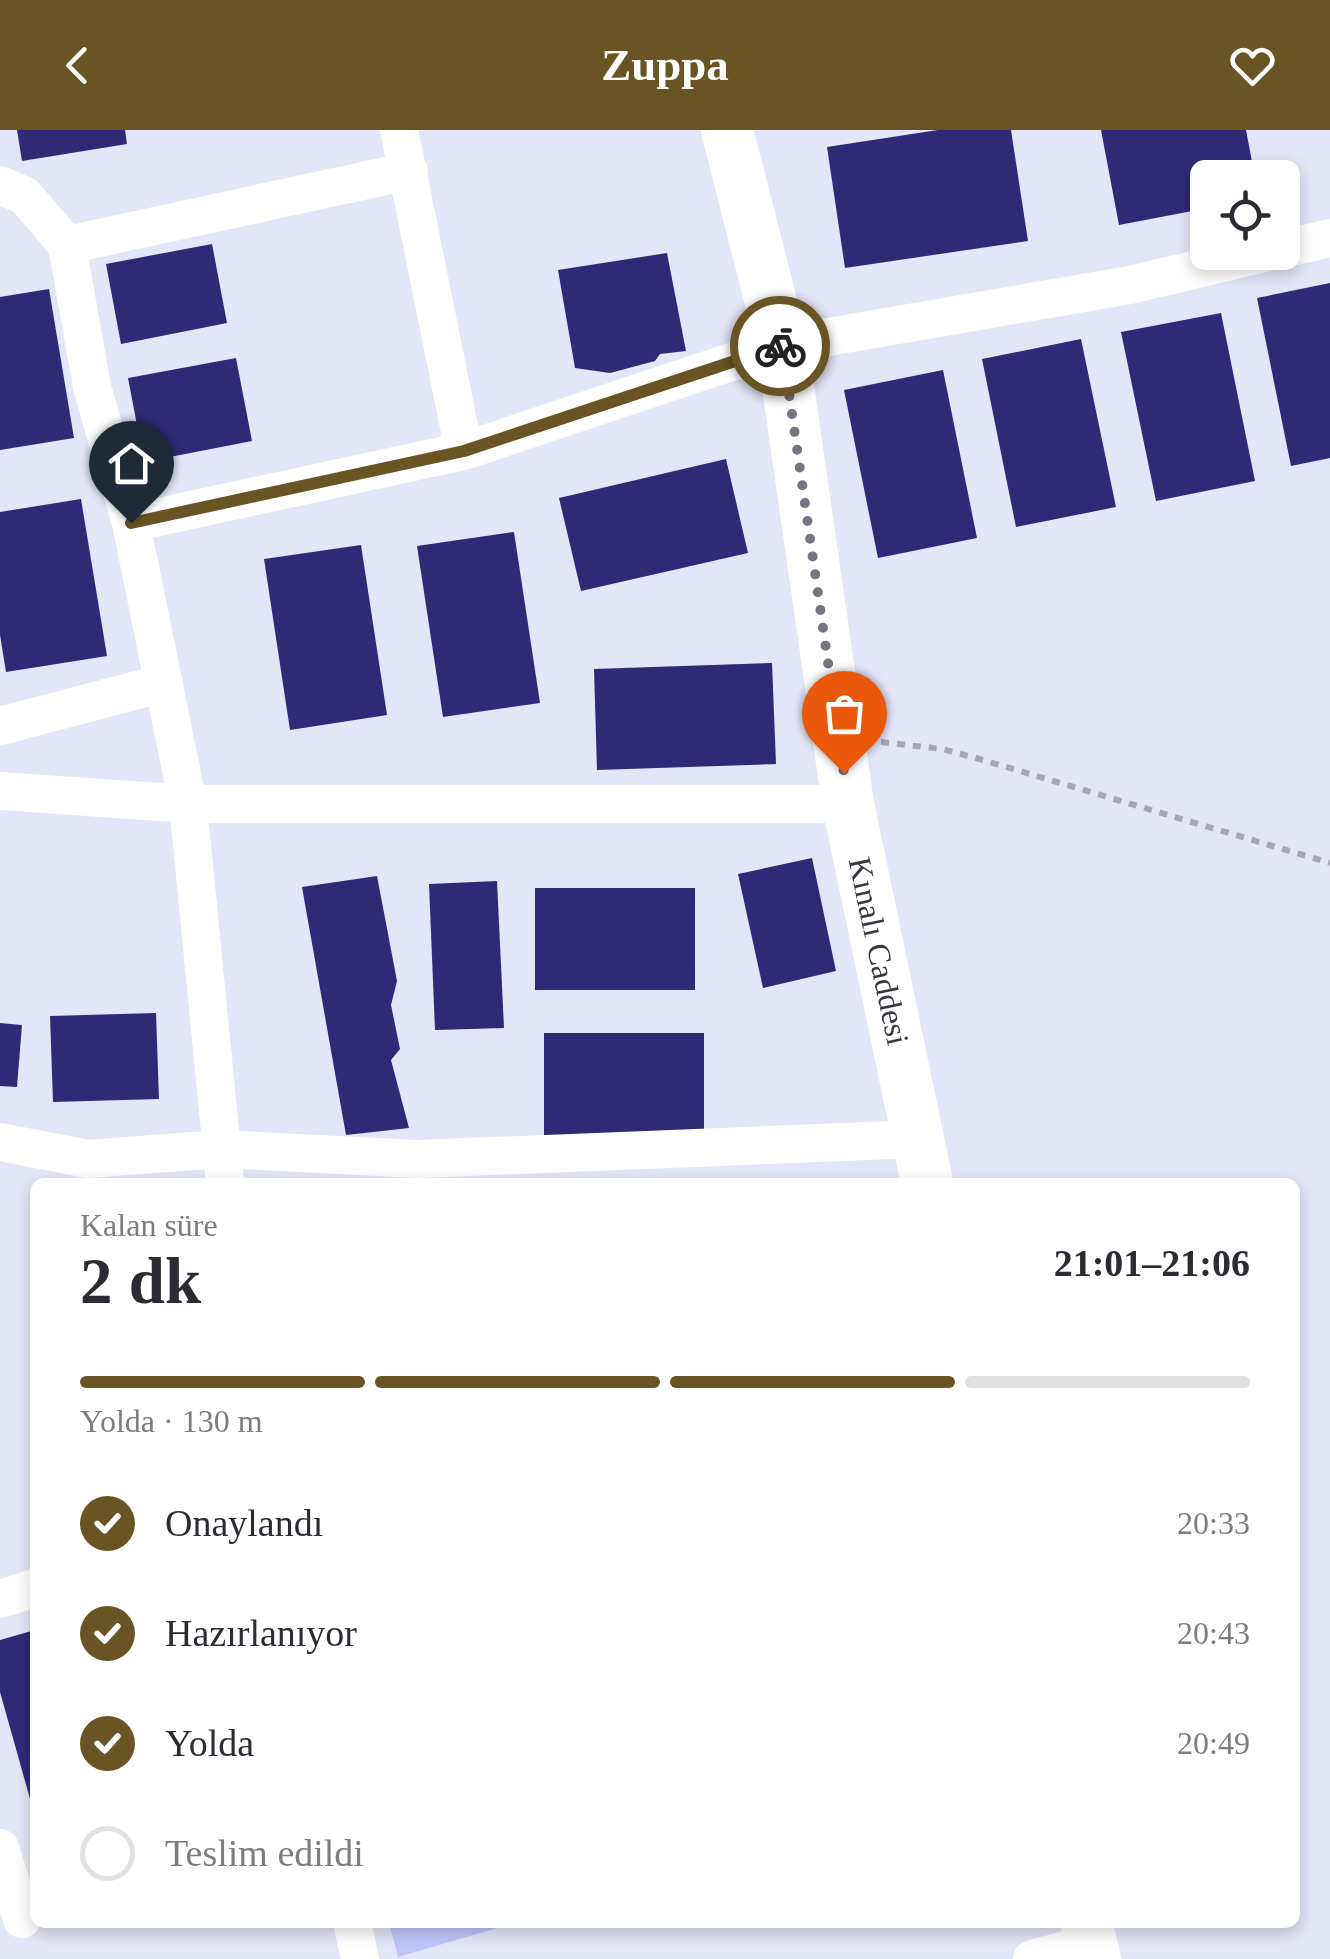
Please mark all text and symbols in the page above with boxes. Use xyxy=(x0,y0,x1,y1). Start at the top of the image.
icon: back xyxy=(50,38,105,93)
icon: heart xyxy=(1225,38,1280,93)
text: Zuppa xyxy=(601,40,729,90)
map controls xyxy=(1190,160,1300,270)
button: locate xyxy=(1190,160,1300,270)
courier xyxy=(730,296,830,396)
icon: bike xyxy=(753,319,808,374)
pin xyxy=(89,421,174,524)
icon: home xyxy=(104,436,159,491)
pin xyxy=(802,671,887,774)
icon: bag xyxy=(817,686,872,741)
street label: Kınalı Caddesi xyxy=(842,854,916,1048)
text: Kalan süre xyxy=(80,1207,218,1243)
text: 21:01–21:06 xyxy=(1054,1242,1250,1284)
text: 2 dk xyxy=(80,1245,201,1317)
text: Yolda · 130 m xyxy=(80,1403,263,1439)
icon: check xyxy=(80,1496,135,1551)
text: Onaylandı xyxy=(165,1502,323,1544)
text: 20:33 xyxy=(1177,1505,1250,1541)
icon: check xyxy=(80,1606,135,1661)
text: Hazırlanıyor xyxy=(165,1612,357,1654)
text: 20:43 xyxy=(1177,1615,1250,1651)
icon: check xyxy=(80,1716,135,1771)
text: Yolda xyxy=(165,1722,254,1764)
text: 20:49 xyxy=(1177,1725,1250,1761)
text: Teslim edildi xyxy=(165,1832,364,1874)

